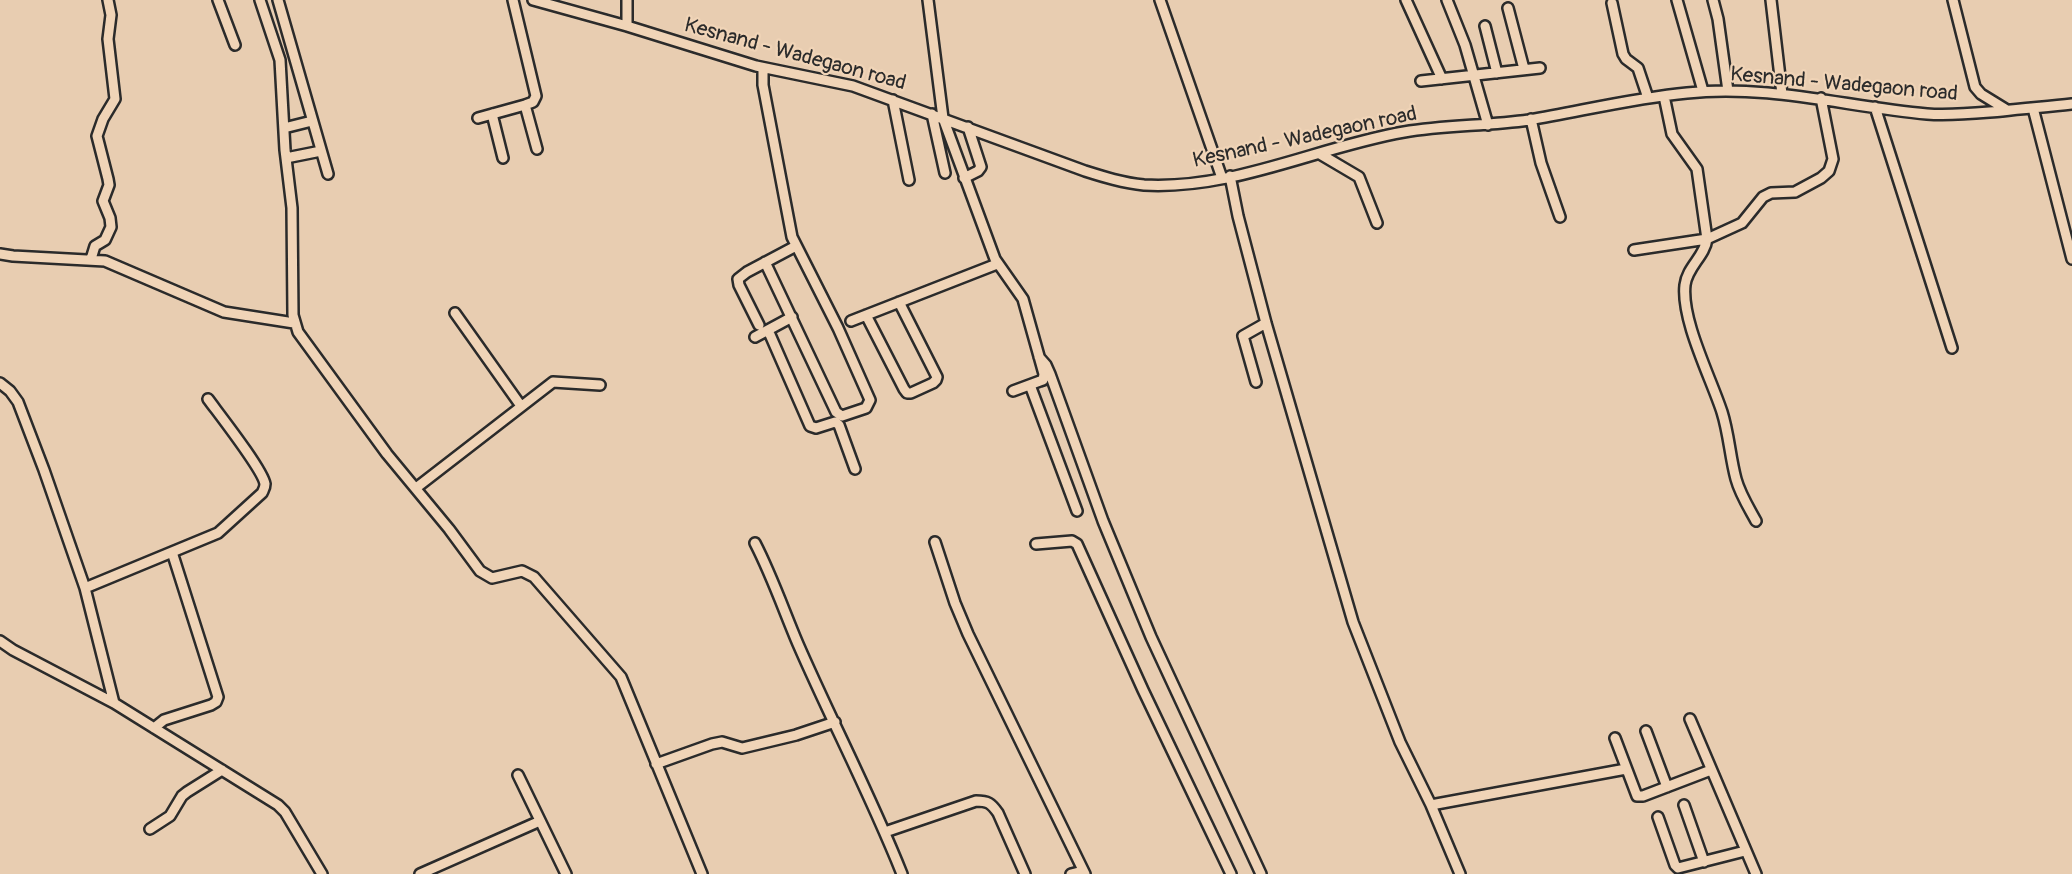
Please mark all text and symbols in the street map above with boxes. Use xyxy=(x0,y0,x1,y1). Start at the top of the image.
street label: Kesnand - Wadegaon road xyxy=(681,13,909,97)
street label: Kesnand - Wadegaon road xyxy=(1729,62,1959,108)
street label: Kesnand - Wadegaon road xyxy=(1191,102,1419,174)

